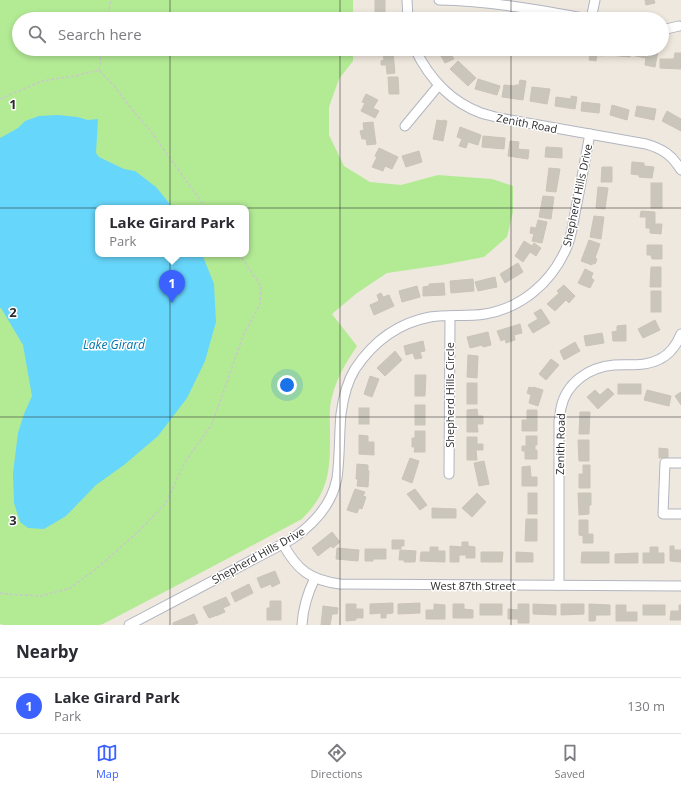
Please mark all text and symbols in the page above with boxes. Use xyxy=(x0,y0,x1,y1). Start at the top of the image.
search box xyxy=(12,12,669,56)
icon: search xyxy=(26,23,48,45)
text: Search here xyxy=(58,24,142,44)
text: 1 xyxy=(9,95,17,113)
street label: Zenith Road xyxy=(495,110,559,136)
street label: Shepherd Hills Drive xyxy=(559,143,595,247)
popup xyxy=(95,205,249,257)
text: Lake Girard Park xyxy=(109,212,235,232)
text: Park xyxy=(109,232,136,250)
pin: 1 xyxy=(159,270,185,303)
text: 2 xyxy=(9,303,17,321)
water label: Lake Girard xyxy=(83,336,146,353)
street label: Shepherd Hills Circle xyxy=(442,342,457,448)
your location xyxy=(277,375,297,395)
street label: Zenith Road xyxy=(552,413,568,475)
text: 3 xyxy=(9,511,17,529)
street label: Shepherd Hills Drive xyxy=(209,523,307,587)
street label: West 87th Street xyxy=(430,578,516,593)
text: Nearby xyxy=(16,640,78,663)
text: Lake Girard Park xyxy=(54,687,180,707)
text: 1 xyxy=(25,697,33,715)
text: 130 m xyxy=(627,697,665,715)
text: Park xyxy=(54,707,81,725)
tab: Map xyxy=(96,742,119,781)
tab: Directions xyxy=(311,742,363,781)
tab: Saved xyxy=(554,742,585,781)

